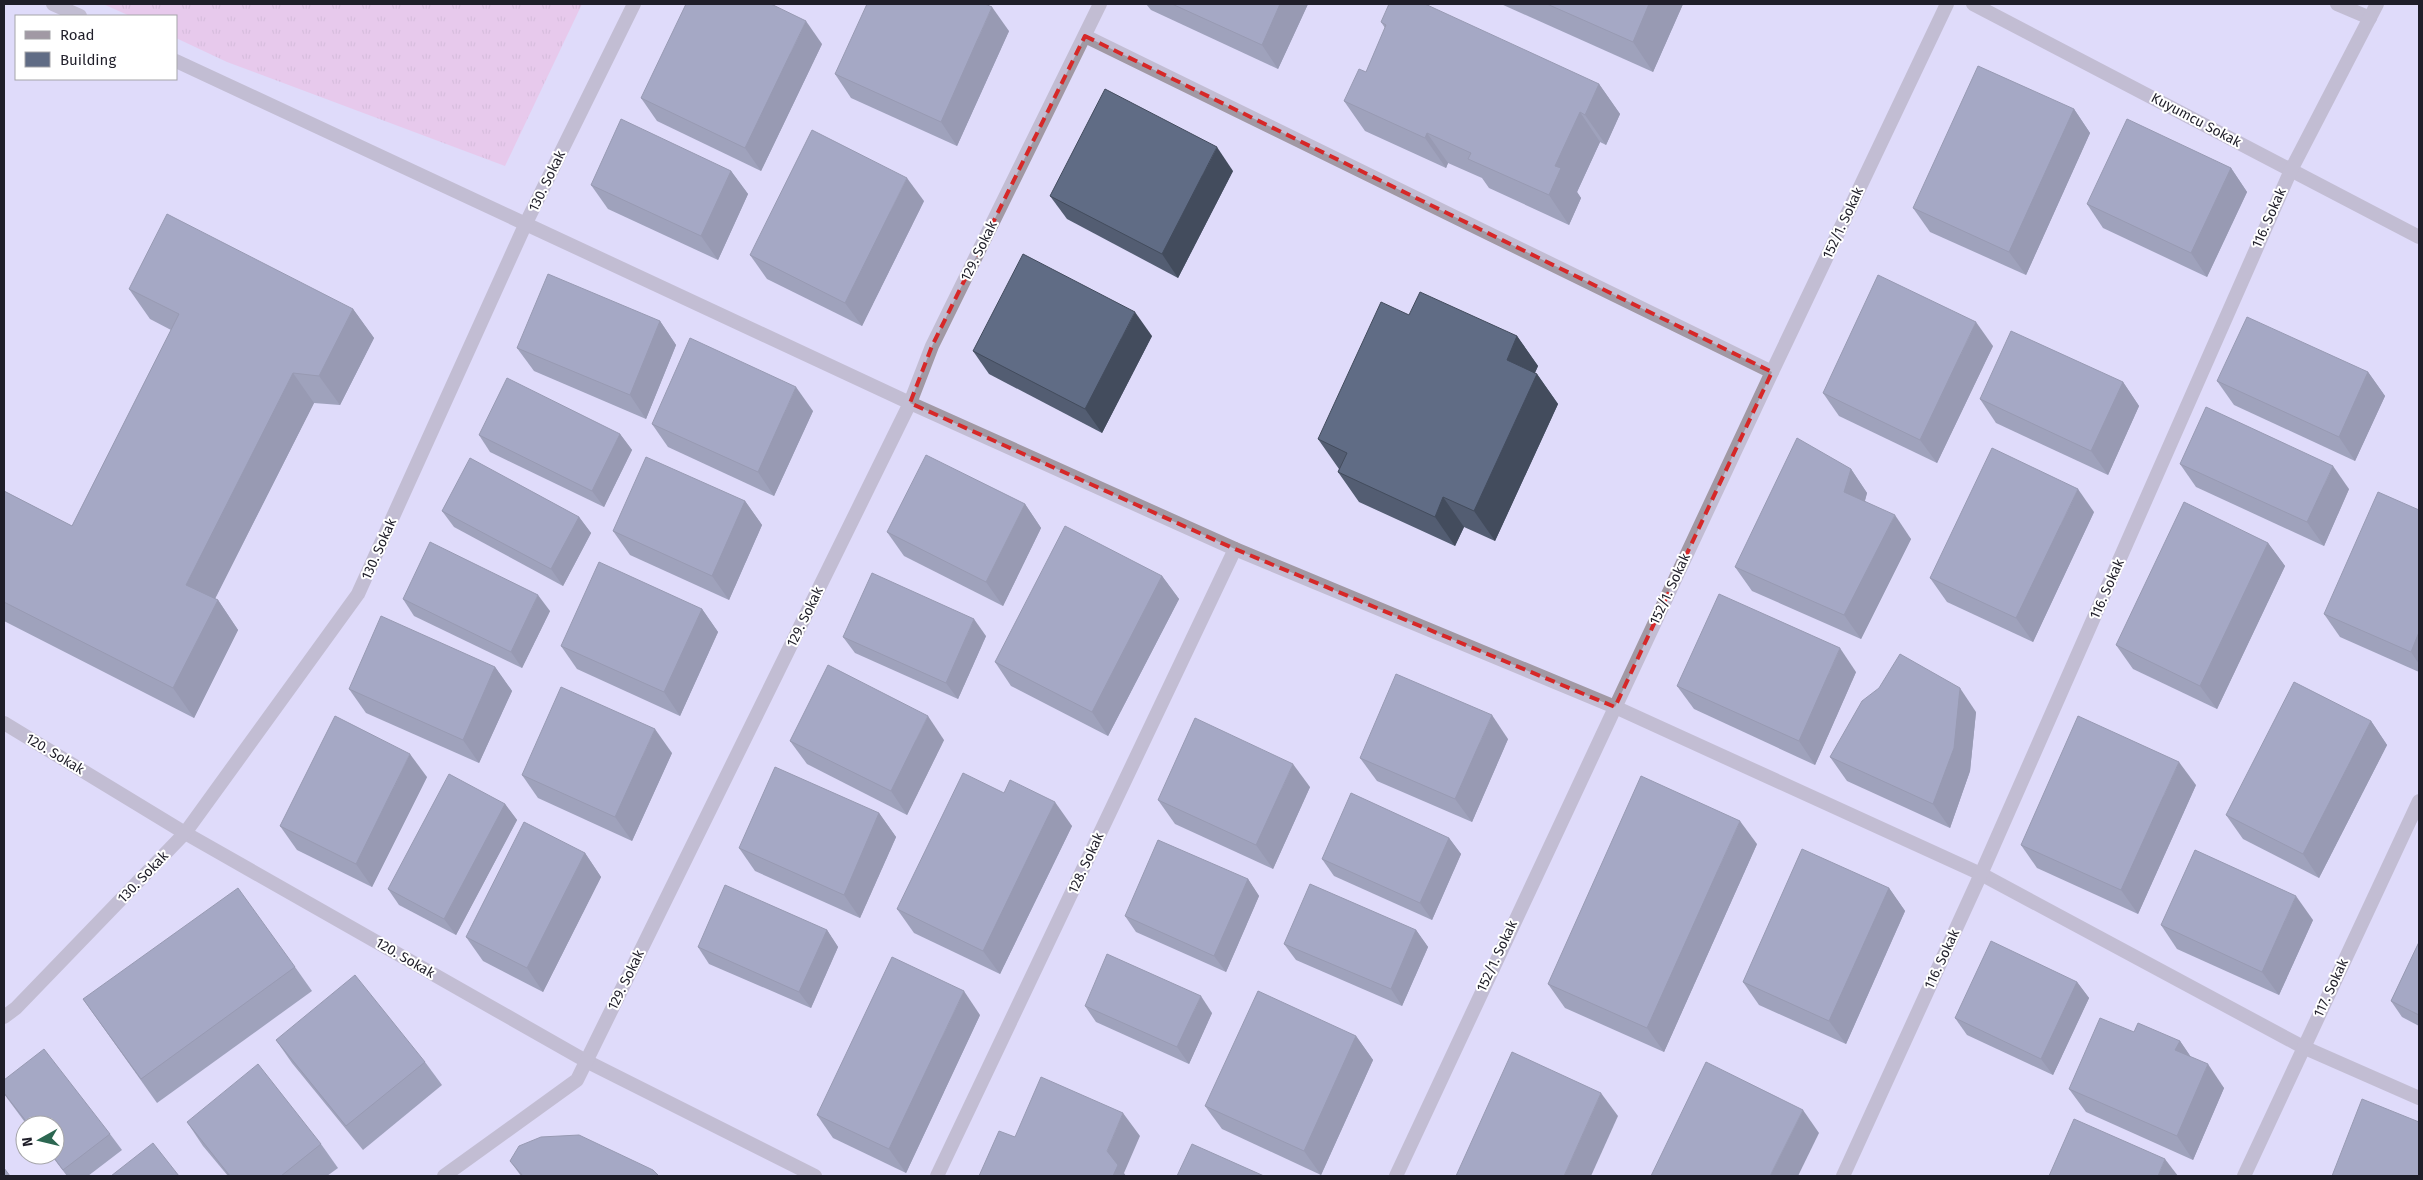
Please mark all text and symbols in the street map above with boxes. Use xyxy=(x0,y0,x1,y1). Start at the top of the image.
legend xyxy=(15,15,178,80)
text: Road xyxy=(60,26,95,44)
text: Building xyxy=(60,51,116,69)
street label: Kuyumcu Sokak xyxy=(2148,89,2245,151)
street label: 130. Sokak xyxy=(525,147,569,214)
street label: 152/1. Sokak xyxy=(1819,184,1867,261)
street label: 116. Sokak xyxy=(2248,185,2290,251)
street label: 129. Sokak xyxy=(957,217,1001,284)
street label: 130. Sokak xyxy=(358,515,400,582)
street label: 152/1. Sokak xyxy=(1646,550,1694,627)
street label: 116. Sokak xyxy=(2086,556,2128,622)
street label: 129. Sokak xyxy=(783,583,827,650)
street label: 120. Sokak xyxy=(23,730,88,779)
street label: 128. Sokak xyxy=(1064,829,1108,896)
street label: 130. Sokak xyxy=(114,847,172,906)
street label: 152/1. Sokak xyxy=(1473,917,1521,994)
street label: 116. Sokak xyxy=(1921,926,1964,992)
street label: 120. Sokak xyxy=(372,934,438,982)
street label: 129. Sokak xyxy=(604,946,648,1013)
street label: 117. Sokak xyxy=(2310,955,2352,1020)
north arrow xyxy=(15,1115,65,1165)
text: N xyxy=(19,1136,37,1148)

